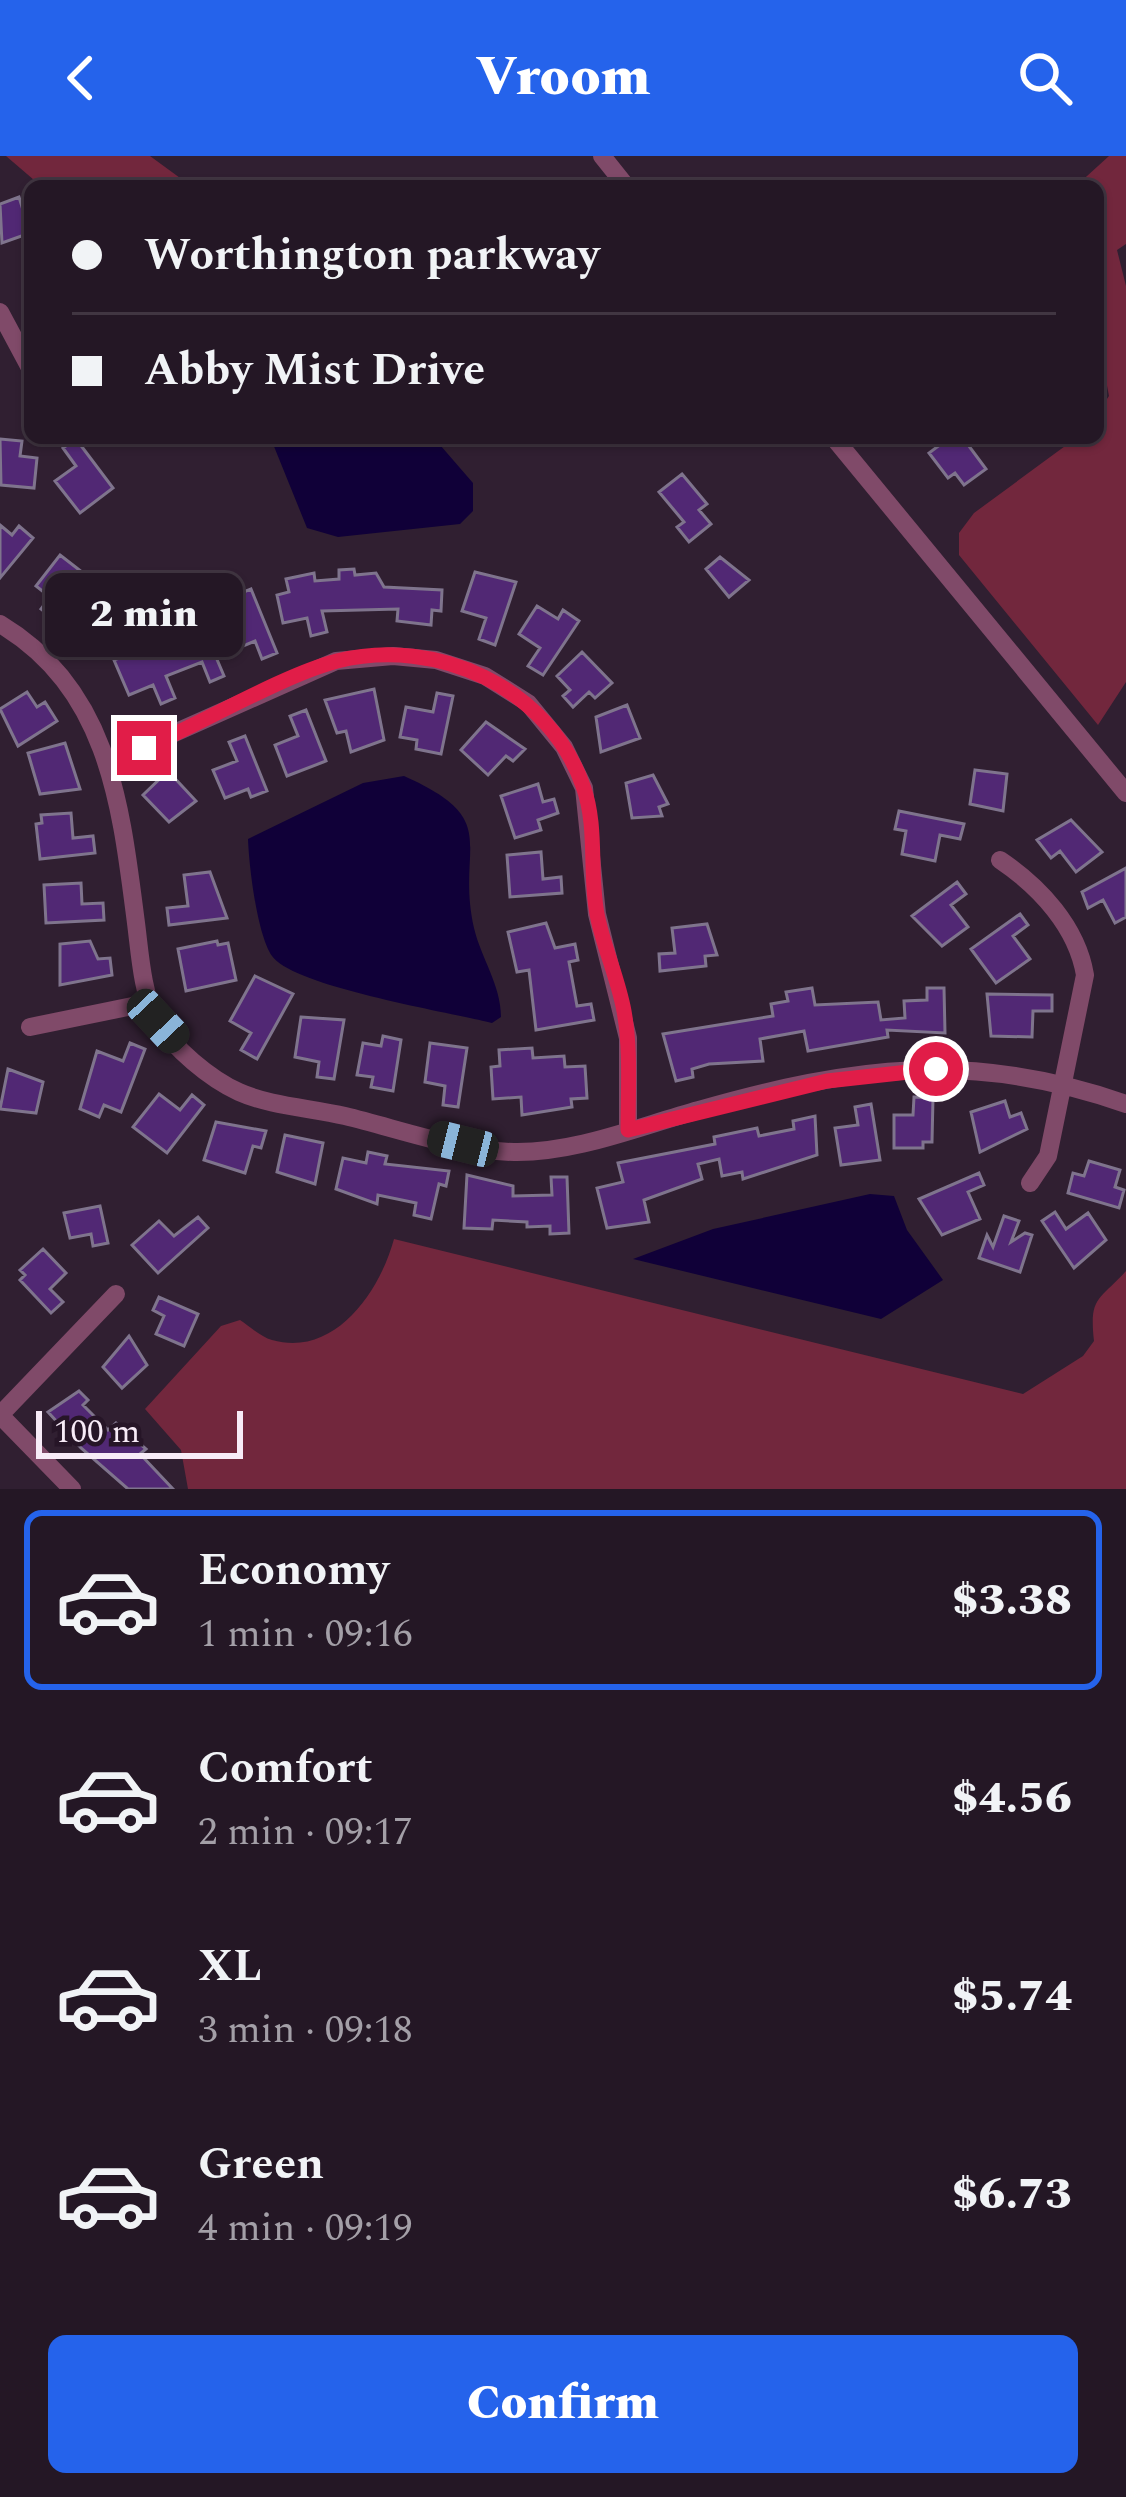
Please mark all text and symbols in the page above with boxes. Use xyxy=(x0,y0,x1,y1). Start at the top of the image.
text: Vroom xyxy=(475,37,651,119)
icon: back xyxy=(48,45,114,111)
icon: search xyxy=(1012,45,1078,111)
text: Worthington parkway xyxy=(144,221,599,290)
text: Abby Mist Drive xyxy=(144,336,485,405)
callout: 2 min xyxy=(45,574,243,658)
text: 2 min xyxy=(90,585,198,644)
route end xyxy=(117,721,171,775)
car xyxy=(120,982,196,1060)
route start xyxy=(909,1042,963,1096)
car xyxy=(424,1118,502,1170)
scale bar xyxy=(36,1405,243,1458)
text: 100 m xyxy=(54,1407,140,1457)
text: Economy xyxy=(198,1536,389,1605)
icon: car xyxy=(54,1546,162,1654)
text: $3.38 xyxy=(951,1566,1072,1635)
text: 1 min · 09:16 xyxy=(198,1605,413,1664)
text: Comfort xyxy=(198,1734,373,1803)
icon: car xyxy=(54,1744,162,1852)
text: $4.56 xyxy=(951,1764,1072,1833)
text: 2 min · 09:17 xyxy=(198,1803,413,1862)
text: XL xyxy=(198,1932,262,2001)
icon: car xyxy=(54,1942,162,2050)
text: $5.74 xyxy=(951,1962,1072,2031)
text: 3 min · 09:18 xyxy=(198,2001,413,2060)
text: Green xyxy=(198,2130,324,2199)
icon: car xyxy=(54,2140,162,2248)
text: $6.73 xyxy=(951,2160,1072,2229)
text: 4 min · 09:19 xyxy=(198,2199,413,2258)
button: Confirm xyxy=(48,2335,1078,2473)

